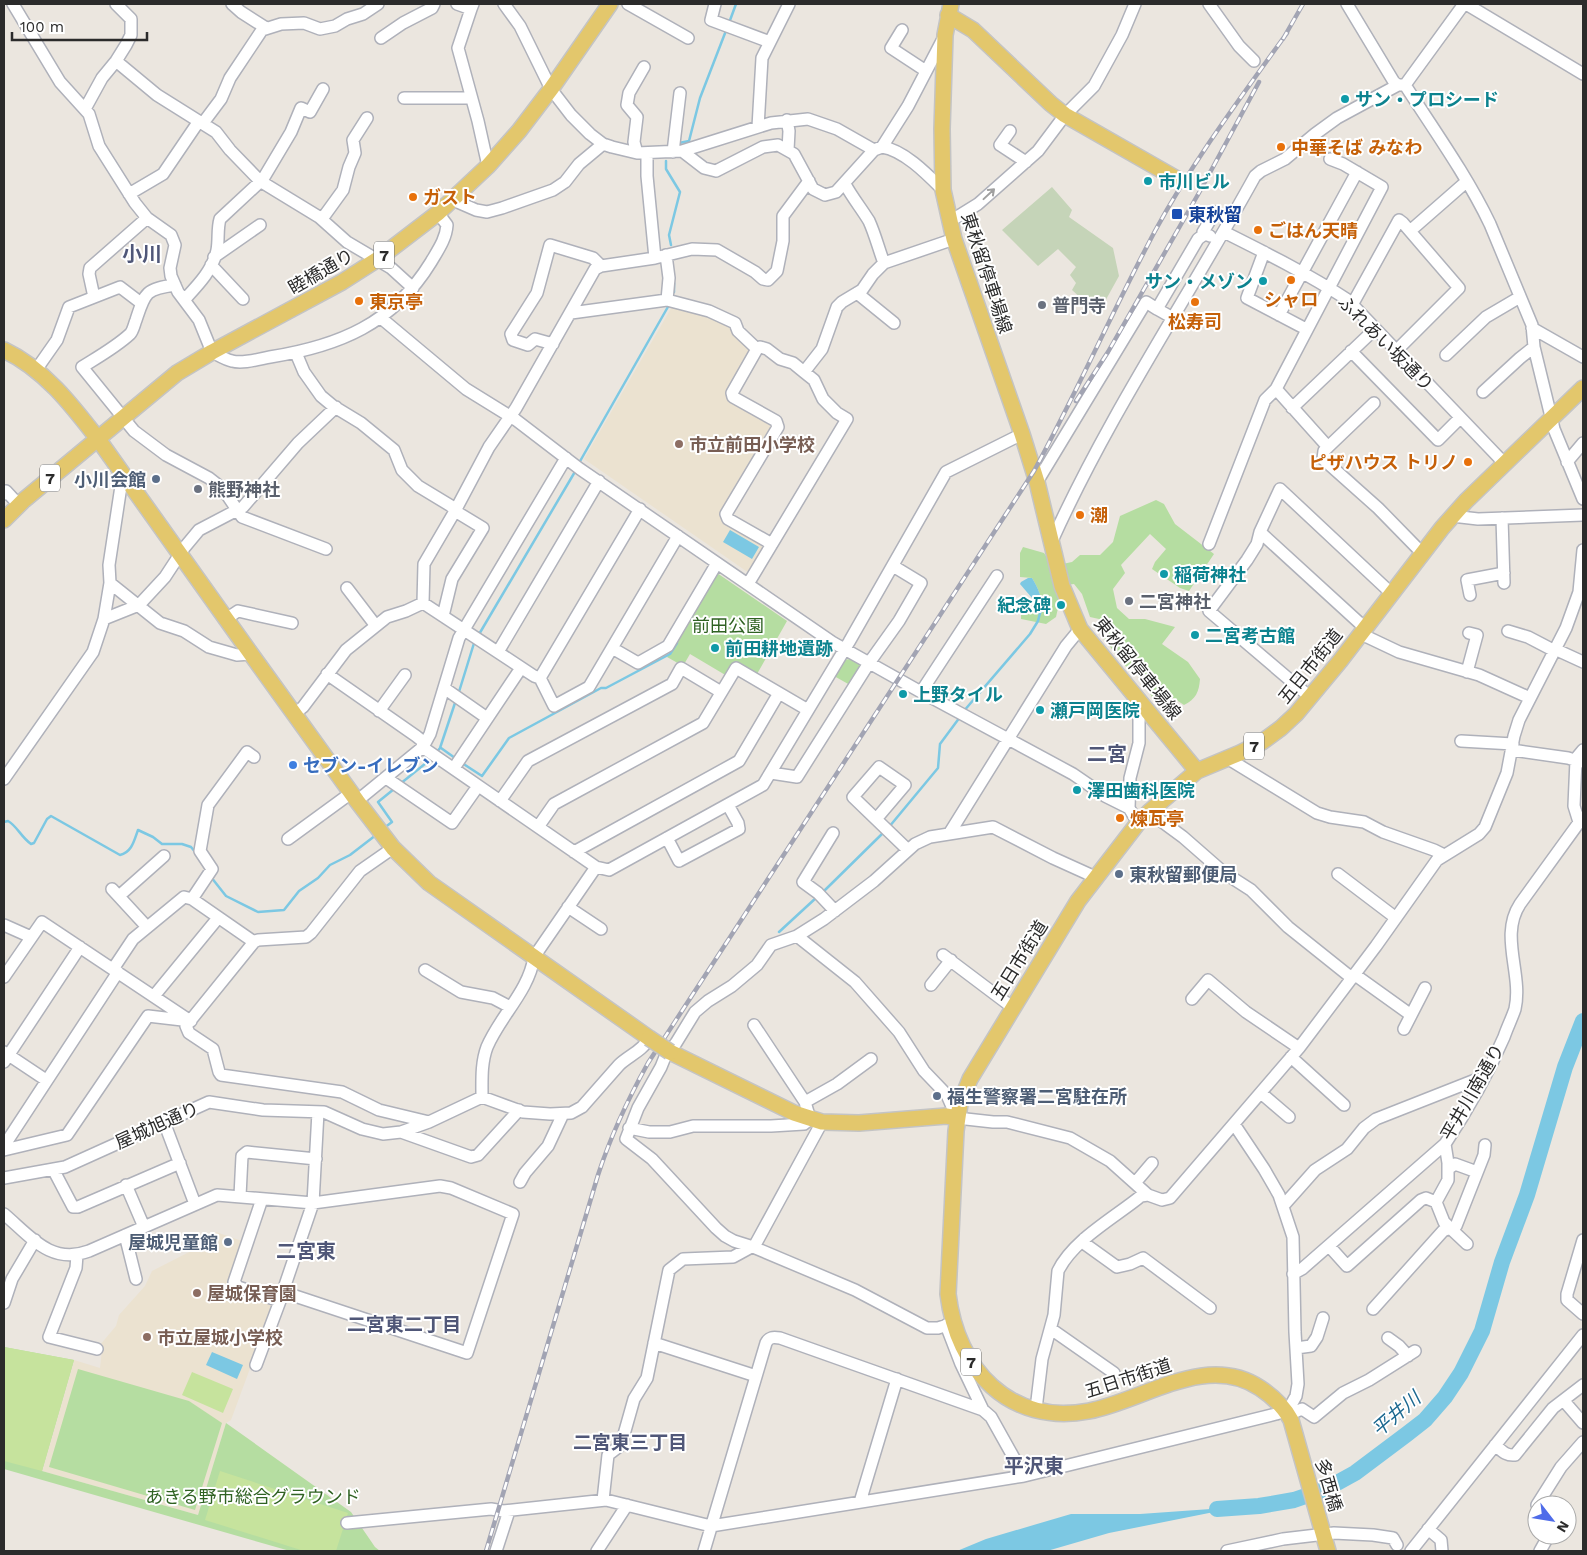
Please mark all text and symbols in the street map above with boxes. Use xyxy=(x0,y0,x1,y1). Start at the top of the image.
scale bar xyxy=(12,10,148,42)
text: 100 m xyxy=(20,18,64,36)
place label: サン・プロシード xyxy=(1355,89,1499,110)
marker: サン・プロシード xyxy=(1339,93,1351,105)
place label: 中華そば みなわ xyxy=(1291,137,1422,158)
marker: 中華そば みなわ xyxy=(1275,141,1287,153)
place label: 市川ビル xyxy=(1158,171,1230,192)
marker: 市川ビル xyxy=(1142,175,1154,187)
place label: ガスト xyxy=(423,187,477,208)
one-way arrow xyxy=(983,188,996,200)
marker: ガスト xyxy=(407,191,419,203)
place label: 東秋留 xyxy=(1188,204,1242,225)
marker: 東秋留 xyxy=(1170,207,1184,221)
street label: 東秋留停車場線 xyxy=(958,210,1016,336)
place label: ごはん天晴 xyxy=(1268,220,1358,241)
marker: ごはん天晴 xyxy=(1252,224,1264,236)
district label: 小川 xyxy=(122,242,162,266)
road number: 7 xyxy=(374,242,394,268)
street label: 睦橋通り xyxy=(285,244,357,298)
place label: サン・メゾン xyxy=(1145,271,1253,292)
marker: シャロ xyxy=(1285,274,1297,286)
marker: サン・メゾン xyxy=(1257,275,1269,287)
place label: シャロ xyxy=(1264,289,1318,310)
place label: 東京亭 xyxy=(369,291,423,312)
street label: ふれあい坂通り xyxy=(1334,291,1438,395)
marker: 東京亭 xyxy=(353,295,365,307)
place label: 普門寺 xyxy=(1052,295,1106,316)
marker: 松寿司 xyxy=(1189,296,1201,308)
marker: 普門寺 xyxy=(1036,299,1048,311)
place label: 松寿司 xyxy=(1168,311,1222,332)
place label: 市立前田小学校 xyxy=(689,434,815,455)
marker: 市立前田小学校 xyxy=(673,438,685,450)
place label: ピザハウス トリノ xyxy=(1309,452,1458,473)
marker: ピザハウス トリノ xyxy=(1462,456,1474,468)
road number: 7 xyxy=(40,464,60,492)
place label: 小川会館 xyxy=(74,469,146,490)
marker: 小川会館 xyxy=(150,473,162,485)
place label: 熊野神社 xyxy=(208,479,280,500)
marker: 熊野神社 xyxy=(192,483,204,495)
place label: 潮 xyxy=(1090,505,1108,526)
marker: 潮 xyxy=(1074,509,1086,521)
place label: 稲荷神社 xyxy=(1174,564,1246,585)
marker: 稲荷神社 xyxy=(1158,568,1170,580)
place label: 二宮神社 xyxy=(1139,591,1211,612)
place label: 紀念碑 xyxy=(997,595,1051,616)
marker: 二宮神社 xyxy=(1123,595,1135,607)
marker: 紀念碑 xyxy=(1055,599,1067,611)
street label: 東秋留停車場線 xyxy=(1090,612,1186,724)
park label: 前田公園 xyxy=(692,615,764,636)
street label: 五日市街道 xyxy=(1274,624,1346,708)
place label: 二宮考古館 xyxy=(1205,625,1295,646)
marker: 二宮考古館 xyxy=(1189,629,1201,641)
place label: 前田耕地遺跡 xyxy=(725,638,833,659)
marker: 前田耕地遺跡 xyxy=(709,642,721,654)
place label: 上野タイル xyxy=(913,684,1003,705)
marker: 上野タイル xyxy=(897,688,909,700)
place label: 瀬戸岡医院 xyxy=(1050,700,1140,721)
marker: 瀬戸岡医院 xyxy=(1034,704,1046,716)
road number: 7 xyxy=(1244,732,1264,759)
district label: 二宮 xyxy=(1087,742,1127,766)
place label: セブン-イレブン xyxy=(303,755,439,776)
marker: セブン-イレブン xyxy=(287,759,299,771)
place label: 澤田歯科医院 xyxy=(1087,780,1195,801)
marker: 澤田歯科医院 xyxy=(1071,784,1083,796)
place label: 煉瓦亭 xyxy=(1130,808,1184,829)
marker: 煉瓦亭 xyxy=(1114,812,1126,824)
place label: 東秋留郵便局 xyxy=(1129,864,1237,885)
marker: 東秋留郵便局 xyxy=(1113,868,1125,880)
street label: 五日市街道 xyxy=(986,916,1052,1004)
street label: 平井川南通り xyxy=(1436,1040,1508,1144)
place label: 福生警察署二宮駐在所 xyxy=(947,1086,1127,1107)
marker: 福生警察署二宮駐在所 xyxy=(931,1090,943,1102)
street label: 屋城旭通り xyxy=(112,1097,202,1153)
place label: 屋城児童館 xyxy=(128,1232,218,1253)
marker: 屋城児童館 xyxy=(222,1236,234,1248)
district label: 二宮東 xyxy=(276,1239,336,1263)
place label: 屋城保育園 xyxy=(207,1283,297,1304)
marker: 屋城保育園 xyxy=(191,1287,203,1299)
district label: 二宮東二丁目 xyxy=(347,1313,461,1336)
place label: 市立屋城小学校 xyxy=(157,1327,283,1348)
marker: 市立屋城小学校 xyxy=(141,1331,153,1343)
road number: 7 xyxy=(961,1348,981,1375)
street label: 五日市街道 xyxy=(1082,1354,1174,1402)
water label: 平井川 xyxy=(1367,1385,1427,1441)
district label: 二宮東三丁目 xyxy=(573,1431,687,1454)
district label: 平沢東 xyxy=(1004,1454,1064,1478)
street label: 多西橋 xyxy=(1311,1456,1347,1514)
park label: あきる野市総合グラウンド xyxy=(145,1486,361,1507)
north arrow xyxy=(1527,1495,1577,1545)
text: N xyxy=(1554,1518,1573,1535)

